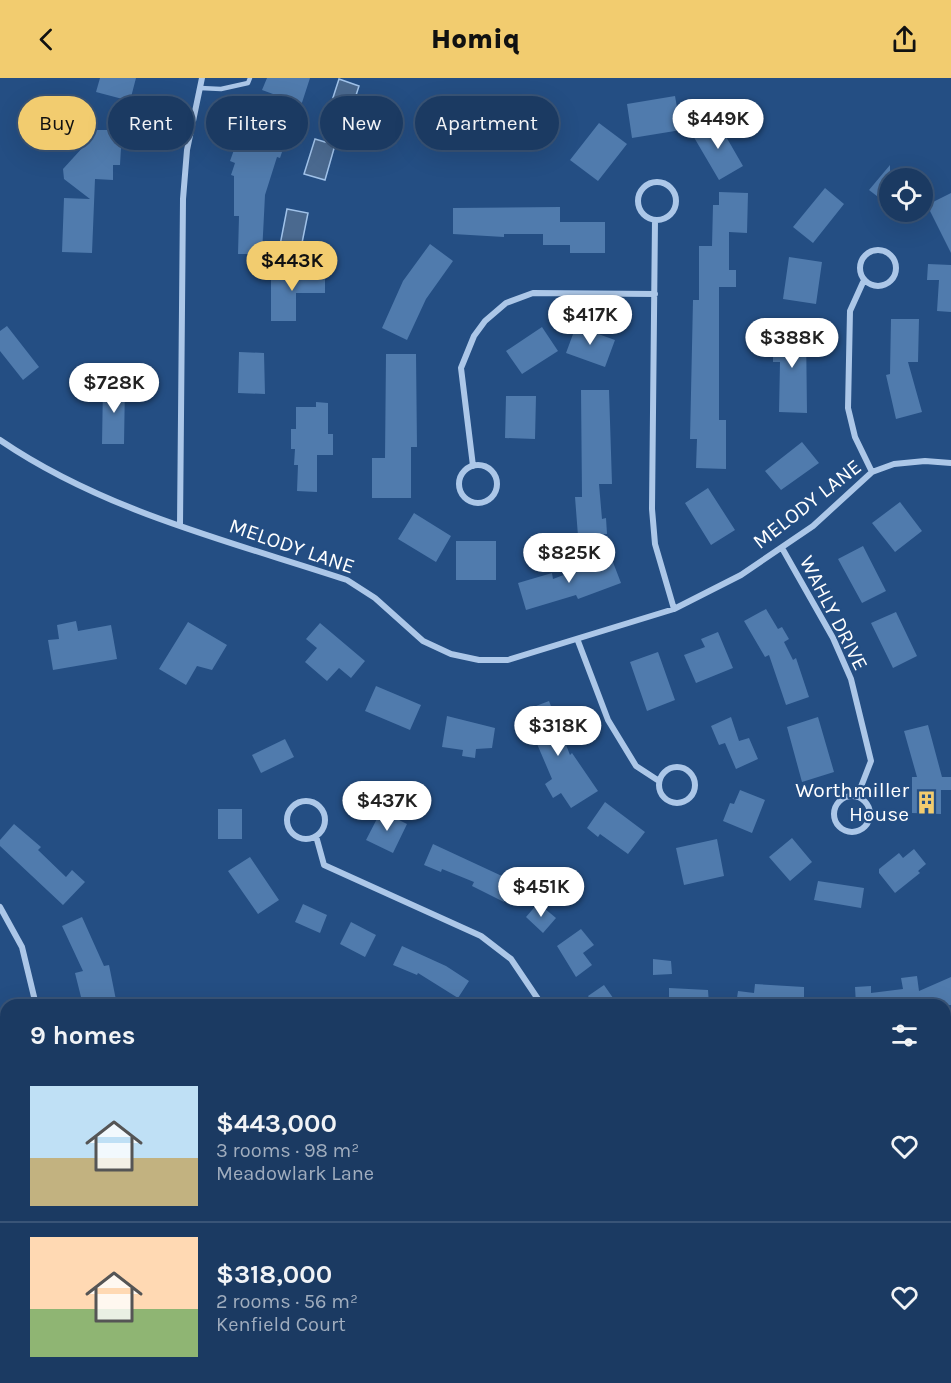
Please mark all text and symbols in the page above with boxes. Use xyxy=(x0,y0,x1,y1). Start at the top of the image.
icon: back xyxy=(30,23,63,56)
text: Homiq xyxy=(431,23,520,55)
icon: share xyxy=(888,23,921,56)
chip: Buy xyxy=(18,96,96,150)
chip: Rent xyxy=(108,96,194,150)
chip: Filters xyxy=(206,96,308,150)
chip: New xyxy=(320,96,403,150)
chip: Apartment xyxy=(415,96,559,150)
pin: $449K xyxy=(676,99,760,150)
text: $449K xyxy=(687,107,749,130)
map controls xyxy=(879,168,933,222)
button: locate xyxy=(879,168,933,222)
pin: $443K xyxy=(250,241,334,292)
text: $443K xyxy=(260,249,324,272)
pin: $417K xyxy=(548,295,632,346)
text: $417K xyxy=(562,303,618,326)
pin: $388K xyxy=(750,318,834,369)
text: $388K xyxy=(759,326,825,349)
pin: $728K xyxy=(72,363,156,414)
text: $728K xyxy=(83,371,145,394)
street label: MELODY LANE xyxy=(748,454,866,554)
street label: MELODY LANE xyxy=(226,513,358,579)
pin: $825K xyxy=(527,533,611,584)
text: $825K xyxy=(537,541,601,564)
street label: WAHLY DRIVE xyxy=(795,552,873,674)
pin: $318K xyxy=(516,706,600,757)
text: $318K xyxy=(528,714,588,737)
place label: Worthmiller House xyxy=(795,778,909,826)
pin: $437K xyxy=(345,781,429,832)
text: $437K xyxy=(356,789,418,812)
building icon: Worthmiller House xyxy=(914,789,940,815)
pin: $451K xyxy=(499,867,583,918)
text: $451K xyxy=(512,875,570,898)
icon: filters xyxy=(888,1019,921,1052)
text: 9 homes xyxy=(30,1020,136,1051)
text: $443,000 xyxy=(216,1108,337,1139)
icon: home xyxy=(78,1110,150,1182)
icon: heart xyxy=(888,1130,921,1163)
text: 3 rooms · 98 m² xyxy=(216,1139,359,1162)
text: Meadowlark Lane xyxy=(216,1162,374,1185)
text: $318,000 xyxy=(216,1259,332,1290)
icon: home xyxy=(78,1261,150,1333)
icon: heart xyxy=(888,1281,921,1314)
text: 2 rooms · 56 m² xyxy=(216,1290,358,1313)
text: Kenfield Court xyxy=(216,1313,346,1336)

